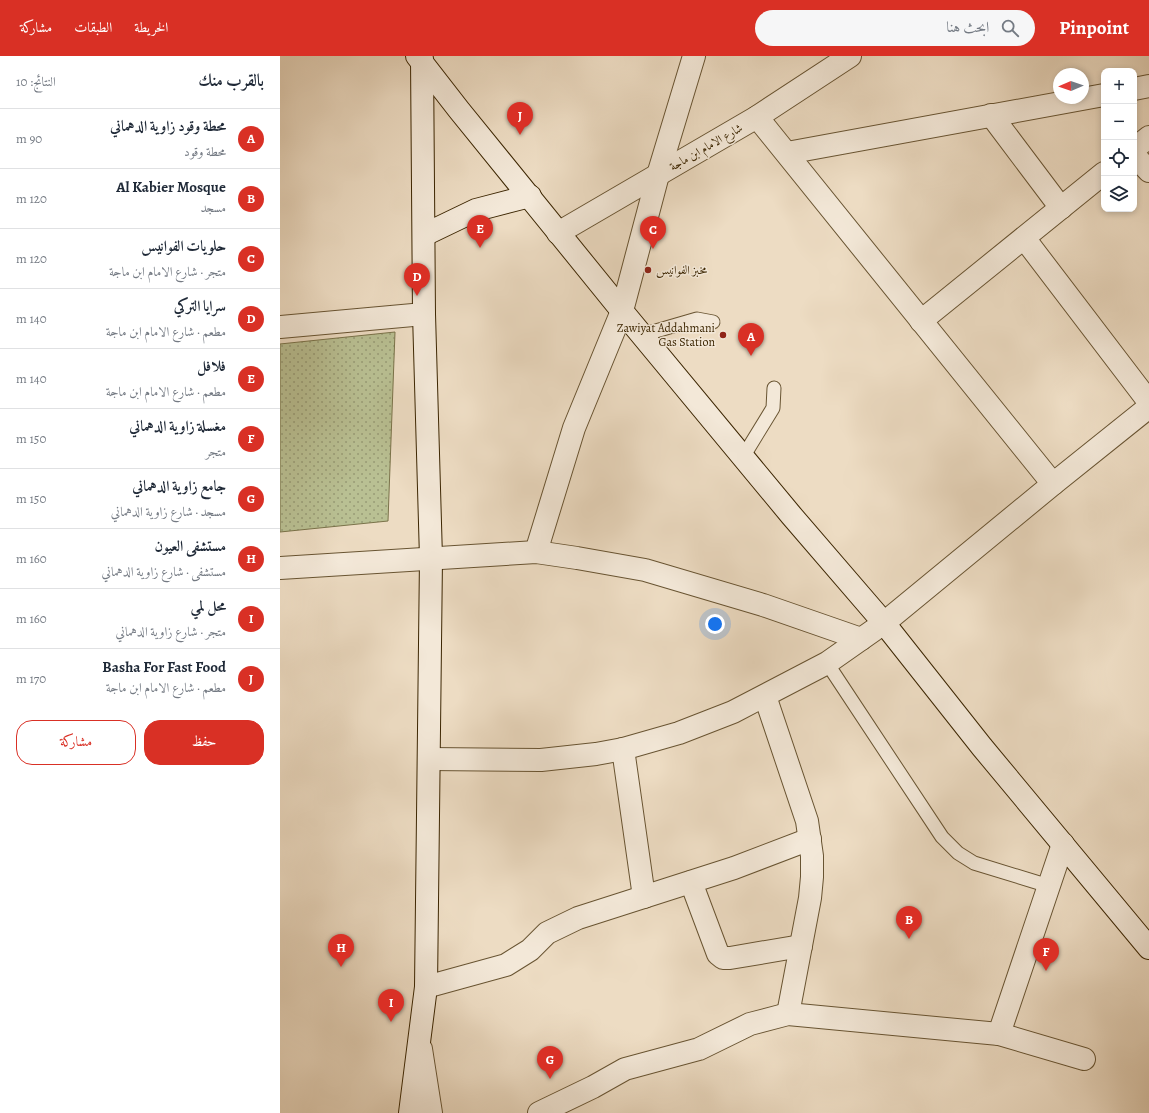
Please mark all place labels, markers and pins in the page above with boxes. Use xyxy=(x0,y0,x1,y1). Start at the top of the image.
pin: J xyxy=(507,102,533,135)
pin: E xyxy=(467,215,493,248)
pin: C xyxy=(640,216,666,249)
place label: مخبز الفوانيس xyxy=(656,262,708,279)
pin: D xyxy=(404,263,430,296)
marker: مخبز الفوانيس xyxy=(643,265,653,275)
place label: Zawiyat Addahmani Gas Station xyxy=(617,320,715,350)
pin: A xyxy=(738,323,764,356)
marker: Zawiyat Addahmani Gas Station xyxy=(718,330,728,340)
pin: B xyxy=(896,906,922,939)
pin: H xyxy=(328,934,354,967)
pin: F xyxy=(1033,938,1059,971)
pin: I xyxy=(378,989,404,1022)
pin: G xyxy=(537,1046,563,1079)

